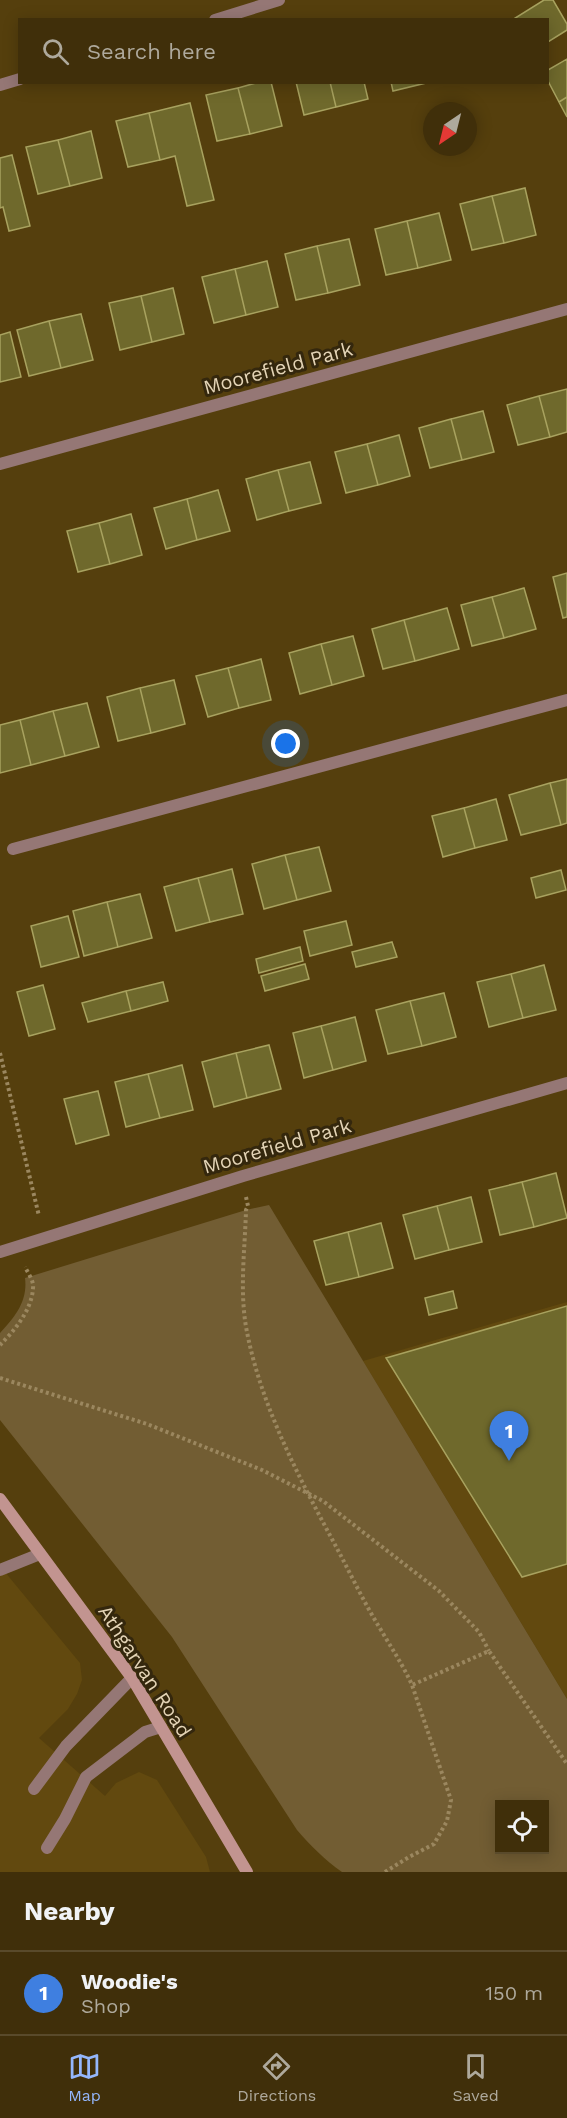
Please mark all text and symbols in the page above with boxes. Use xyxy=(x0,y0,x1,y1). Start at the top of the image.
search box xyxy=(18,18,549,84)
icon: search xyxy=(39,35,72,68)
text: Search here xyxy=(87,39,216,64)
north arrow xyxy=(423,102,477,156)
street label: Moorefield Park xyxy=(201,337,355,399)
your location xyxy=(271,729,300,758)
street label: Moorefield Park xyxy=(200,1113,354,1179)
pin: 1 xyxy=(490,1412,528,1461)
street label: Athgarvan Road xyxy=(93,1600,197,1742)
map controls xyxy=(495,1800,549,1854)
button: locate xyxy=(495,1800,549,1854)
text: Nearby xyxy=(24,1896,115,1926)
text: Woodie's xyxy=(81,1969,178,1994)
text: 1 xyxy=(39,1981,48,2005)
text: 150 m xyxy=(485,1981,543,2005)
text: Shop xyxy=(81,1994,131,2018)
tab: Map xyxy=(68,2050,101,2105)
tab: Directions xyxy=(237,2050,316,2105)
tab: Saved xyxy=(452,2050,499,2105)

